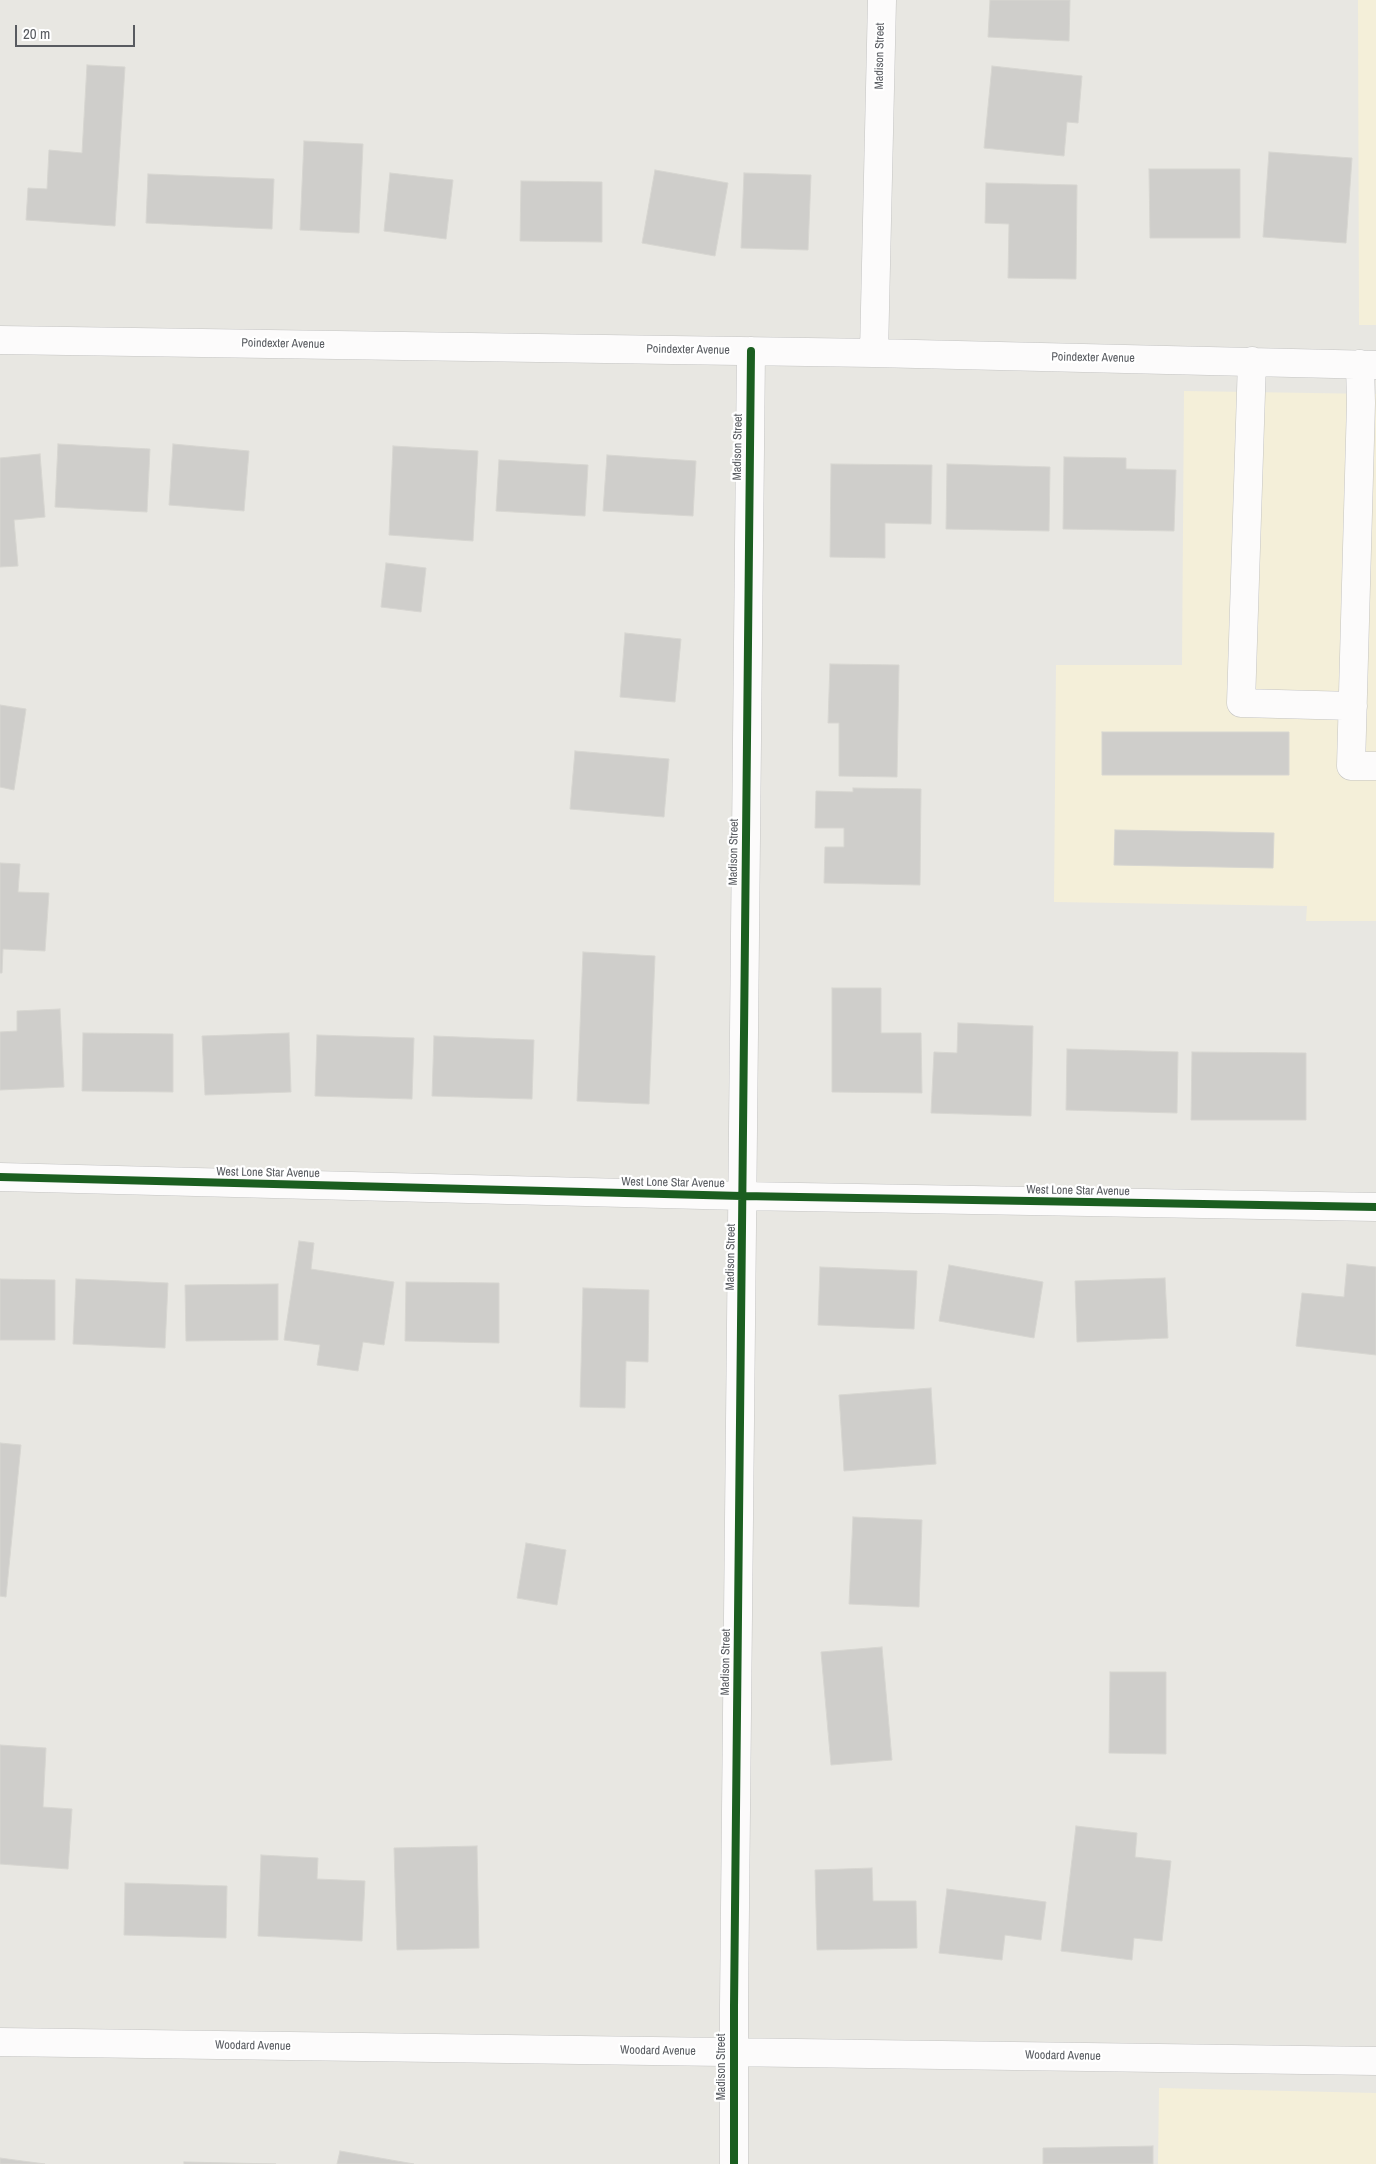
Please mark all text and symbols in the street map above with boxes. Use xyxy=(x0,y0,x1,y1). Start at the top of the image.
scale bar xyxy=(18,15,138,47)
text: 20 m xyxy=(23,23,50,44)
street label: Madison Street xyxy=(872,23,888,89)
street label: Poindexter Avenue xyxy=(241,336,325,352)
street label: Poindexter Avenue xyxy=(646,342,730,358)
street label: Poindexter Avenue xyxy=(1051,350,1135,366)
street label: Madison Street xyxy=(730,414,746,480)
street label: Madison Street xyxy=(726,819,742,885)
street label: West Lone Star Avenue xyxy=(216,1165,320,1181)
street label: West Lone Star Avenue xyxy=(621,1175,725,1191)
street label: West Lone Star Avenue xyxy=(1026,1183,1130,1199)
street label: Madison Street xyxy=(723,1224,739,1290)
street label: Madison Street xyxy=(718,1629,734,1695)
street label: Madison Street xyxy=(715,2034,729,2100)
street label: Woodard Avenue xyxy=(215,2038,291,2054)
street label: Woodard Avenue xyxy=(620,2043,696,2059)
street label: Woodard Avenue xyxy=(1025,2048,1101,2064)

